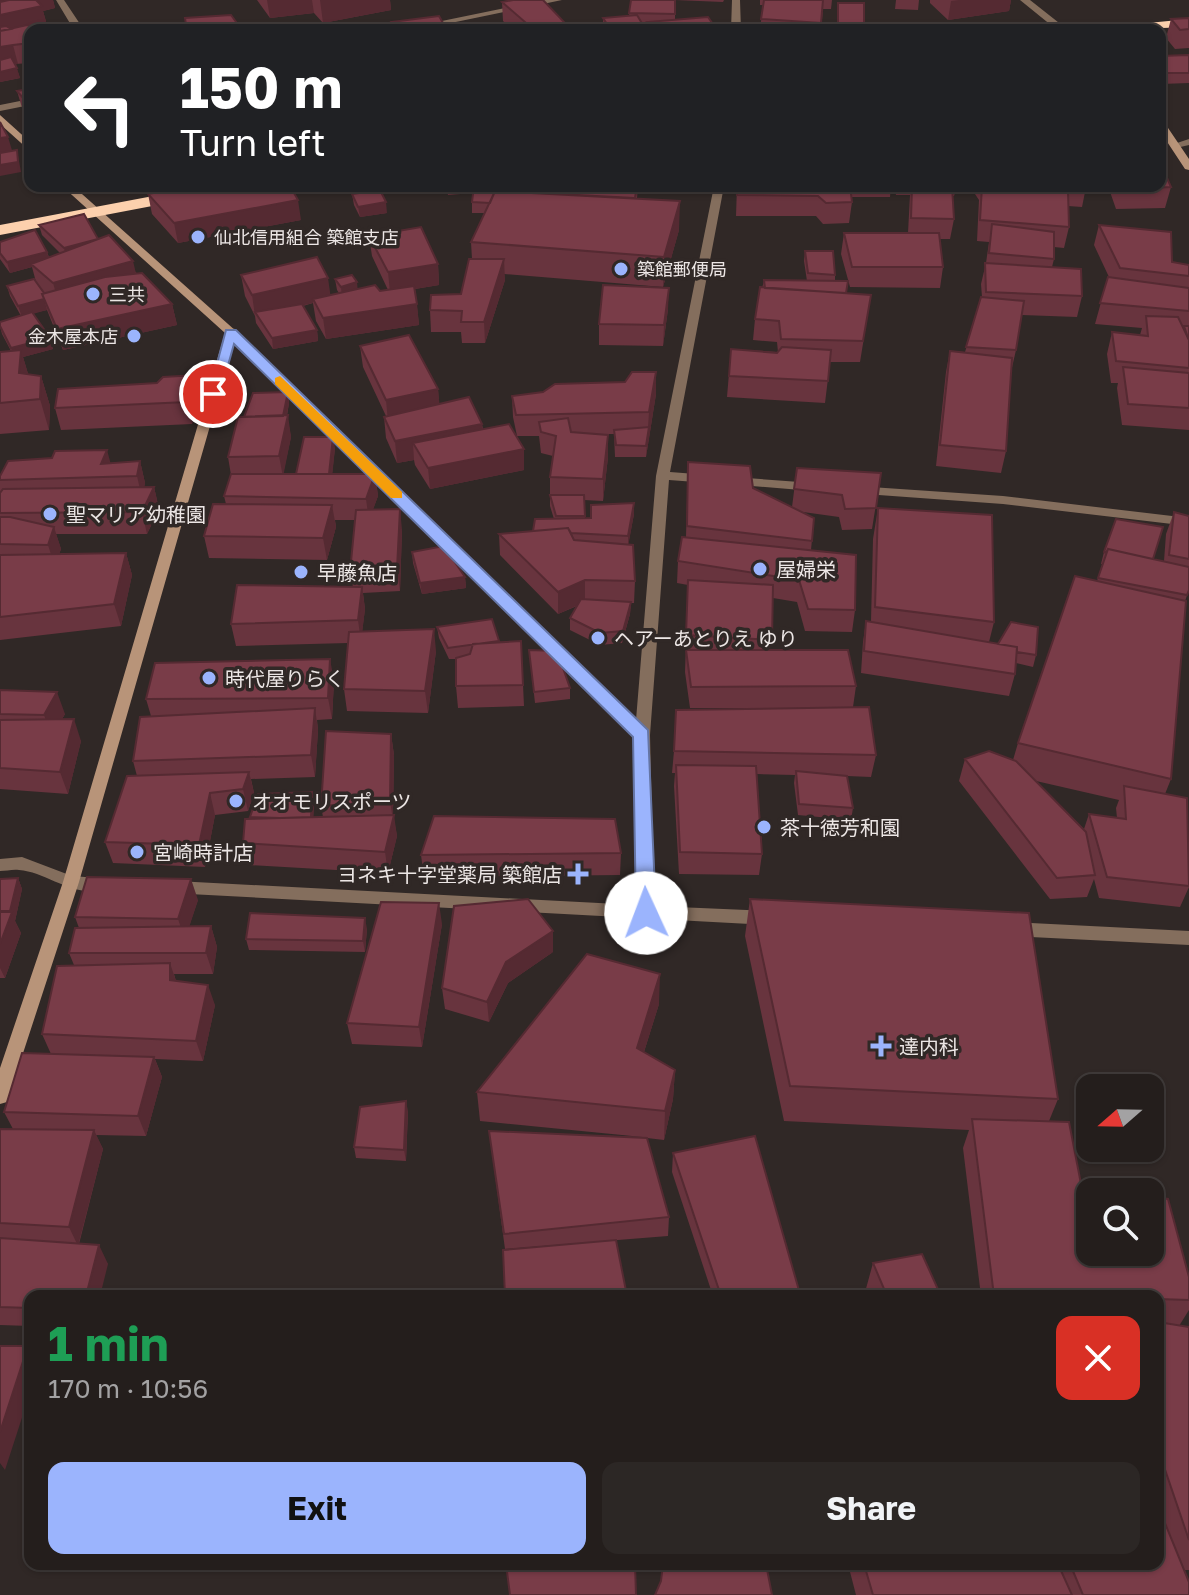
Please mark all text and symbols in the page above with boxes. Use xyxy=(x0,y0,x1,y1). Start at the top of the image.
text: 150 m xyxy=(180,53,342,120)
icon: left xyxy=(48,56,152,160)
text: Turn left xyxy=(180,121,326,164)
place label: 仙北信用組合 築館支店 xyxy=(214,226,399,248)
marker: 仙北信用組合 築館支店 xyxy=(189,228,207,246)
place label: 築館郵便局 xyxy=(637,258,727,280)
marker: 築館郵便局 xyxy=(612,260,630,278)
place label: 三共 xyxy=(109,283,145,305)
marker: 三共 xyxy=(84,285,102,303)
place label: 金木屋本店 xyxy=(28,325,118,347)
marker: 金木屋本店 xyxy=(125,327,143,345)
pin xyxy=(179,360,247,428)
icon: arrive xyxy=(191,372,235,416)
place label: 聖マリア幼稚園 xyxy=(66,502,206,526)
marker: 聖マリア幼稚園 xyxy=(41,505,59,523)
place label: 屋婦栄 xyxy=(776,557,836,581)
place label: 早藤魚店 xyxy=(317,560,397,584)
marker: 屋婦栄 xyxy=(751,560,769,578)
marker: 早藤魚店 xyxy=(292,563,310,581)
place label: ヘアーあとりえ ゆり xyxy=(614,626,798,650)
marker: ヘアーあとりえ ゆり xyxy=(589,629,607,647)
place label: 時代屋りらく xyxy=(225,666,345,690)
marker: 時代屋りらく xyxy=(200,669,218,687)
place label: オオモリスポーツ xyxy=(252,789,412,813)
marker: オオモリスポーツ xyxy=(227,792,245,810)
place label: 茶十徳芳和園 xyxy=(780,815,900,839)
marker: 茶十徳芳和園 xyxy=(755,818,773,836)
place label: 宮崎時計店 xyxy=(153,840,253,864)
marker: 宮崎時計店 xyxy=(128,843,146,861)
place label: ヨネキ十字堂薬局 築館店 xyxy=(337,862,562,886)
marker: ヨネキ十字堂薬局 築館店 xyxy=(569,865,587,883)
position arrow xyxy=(604,871,688,955)
place label: 達内科 xyxy=(899,1034,959,1058)
marker: 達内科 xyxy=(870,1035,892,1057)
north arrow xyxy=(1076,1074,1164,1162)
map controls xyxy=(1076,1074,1164,1266)
button: search xyxy=(1076,1178,1164,1266)
text: 1 min xyxy=(48,1314,169,1372)
button: close xyxy=(1056,1316,1140,1400)
text: 170 m · 10:56 xyxy=(48,1373,208,1404)
button: Exit xyxy=(48,1462,586,1554)
button: Share xyxy=(602,1462,1140,1554)

